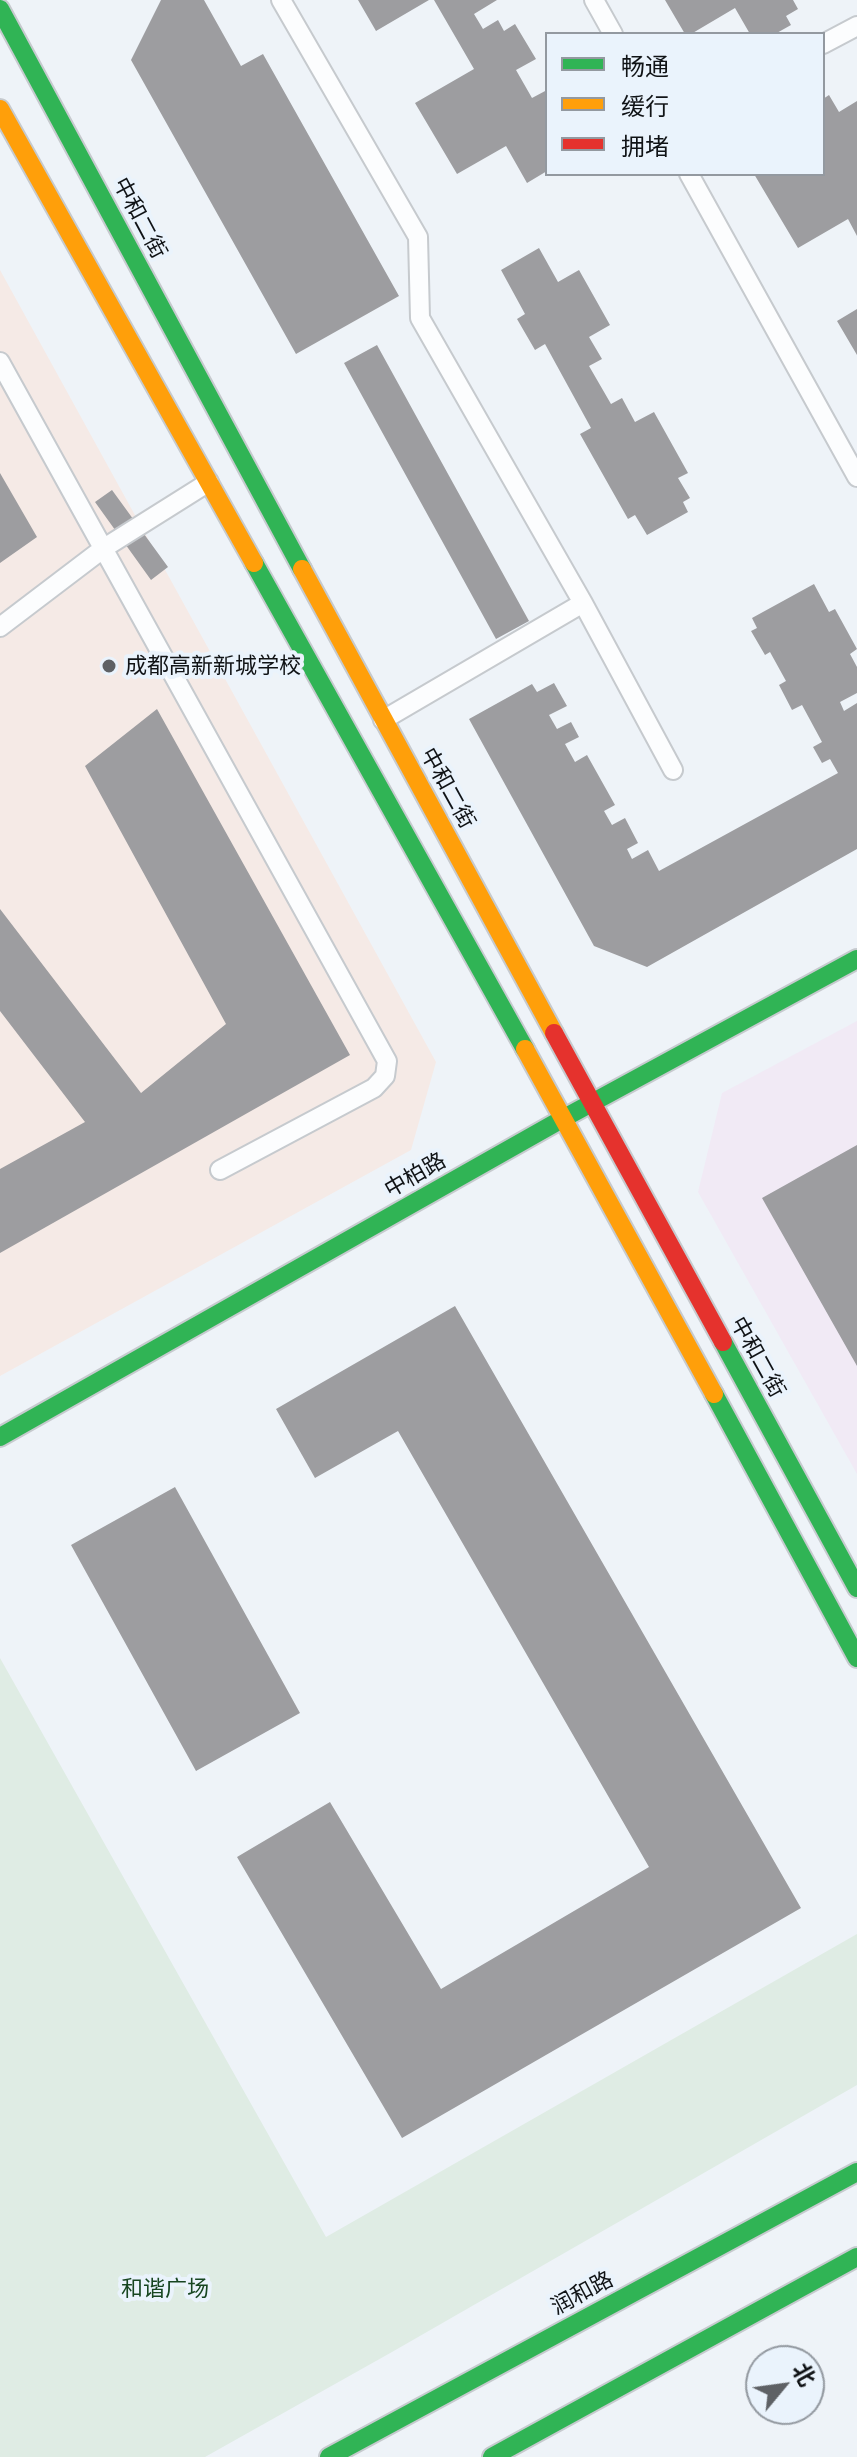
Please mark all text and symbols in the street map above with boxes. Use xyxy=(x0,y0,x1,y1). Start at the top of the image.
legend xyxy=(545,32,825,176)
text: 畅通 xyxy=(621,51,669,80)
text: 缓行 xyxy=(621,91,669,120)
text: 拥堵 xyxy=(621,131,669,160)
street label: 中和二街 xyxy=(108,173,172,263)
place label: 成都高新新城学校 xyxy=(125,653,301,679)
marker: 成都高新新城学校 xyxy=(100,657,118,675)
street label: 中和二街 xyxy=(415,743,481,833)
street label: 中柏路 xyxy=(380,1147,450,1203)
street label: 中和二街 xyxy=(725,1312,791,1402)
street label: 润和路 xyxy=(547,2266,617,2320)
park label: 和谐广场 xyxy=(121,2276,209,2302)
north arrow xyxy=(745,2345,825,2425)
text: 北 xyxy=(788,2358,822,2390)

